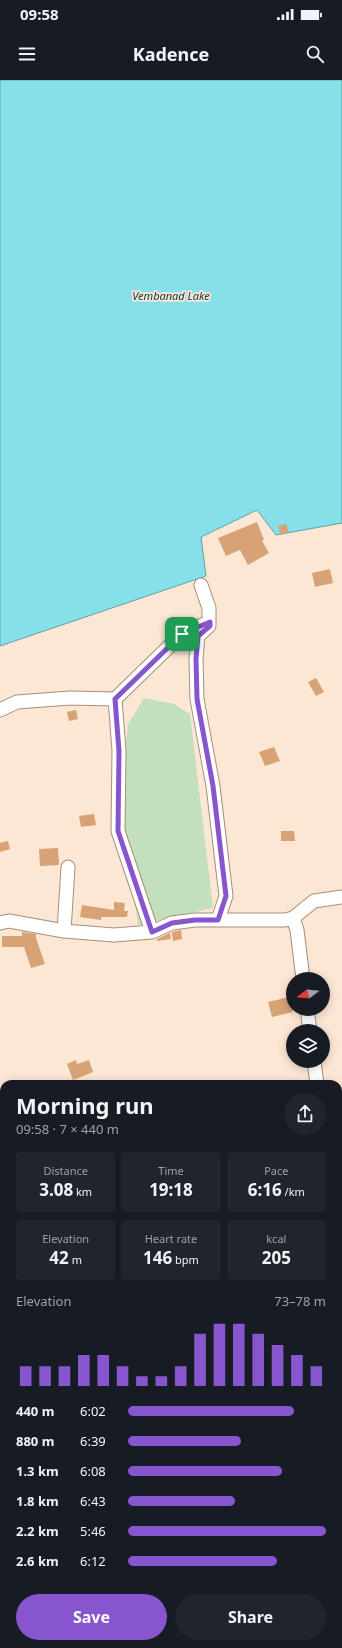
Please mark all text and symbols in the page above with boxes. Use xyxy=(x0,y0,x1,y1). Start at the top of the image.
text: 09:58 xyxy=(20,4,59,24)
text: Kadence xyxy=(133,42,209,66)
icon: menu xyxy=(16,43,38,65)
icon: search xyxy=(304,43,326,65)
water label: Vembanad Lake xyxy=(132,288,210,303)
pin xyxy=(165,617,199,651)
icon: arrive xyxy=(171,623,193,645)
north arrow xyxy=(286,972,330,1016)
map controls xyxy=(286,972,330,1068)
button: layers xyxy=(286,1024,330,1068)
text: Morning run xyxy=(16,1090,154,1120)
button: share xyxy=(284,1093,326,1135)
text: 09:58 · 7 × 440 m xyxy=(16,1120,119,1138)
text: Distance xyxy=(43,1163,88,1178)
text: Time xyxy=(158,1163,184,1178)
text: Pace xyxy=(264,1163,288,1178)
text: 3.08 xyxy=(39,1178,73,1201)
text: 19:18 xyxy=(149,1178,193,1201)
text: 6:16 xyxy=(248,1178,282,1201)
text: km xyxy=(73,1184,92,1199)
text: /km xyxy=(282,1184,305,1199)
text: Elevation xyxy=(42,1231,89,1246)
text: Heart rate xyxy=(145,1231,197,1246)
text: kcal xyxy=(266,1231,286,1246)
text: 42 xyxy=(49,1246,69,1269)
text: 146 xyxy=(143,1246,172,1269)
text: 205 xyxy=(262,1246,291,1269)
text: m xyxy=(69,1252,82,1267)
text: bpm xyxy=(172,1252,199,1267)
text: Elevation xyxy=(16,1292,72,1310)
text: 73–78 m xyxy=(274,1292,326,1310)
text: 440 m xyxy=(16,1402,54,1420)
text: 6:02 xyxy=(80,1402,106,1420)
text: 880 m xyxy=(16,1432,54,1450)
text: 6:39 xyxy=(80,1432,106,1450)
text: 1.3 km xyxy=(16,1462,59,1480)
text: 6:08 xyxy=(80,1462,106,1480)
text: 1.8 km xyxy=(16,1492,59,1510)
text: 6:43 xyxy=(80,1492,106,1510)
text: 2.2 km xyxy=(16,1522,59,1540)
text: 5:46 xyxy=(80,1522,106,1540)
text: 2.6 km xyxy=(16,1552,59,1570)
text: 6:12 xyxy=(80,1552,106,1570)
button: Save xyxy=(16,1594,167,1640)
button: Share xyxy=(175,1594,326,1640)

